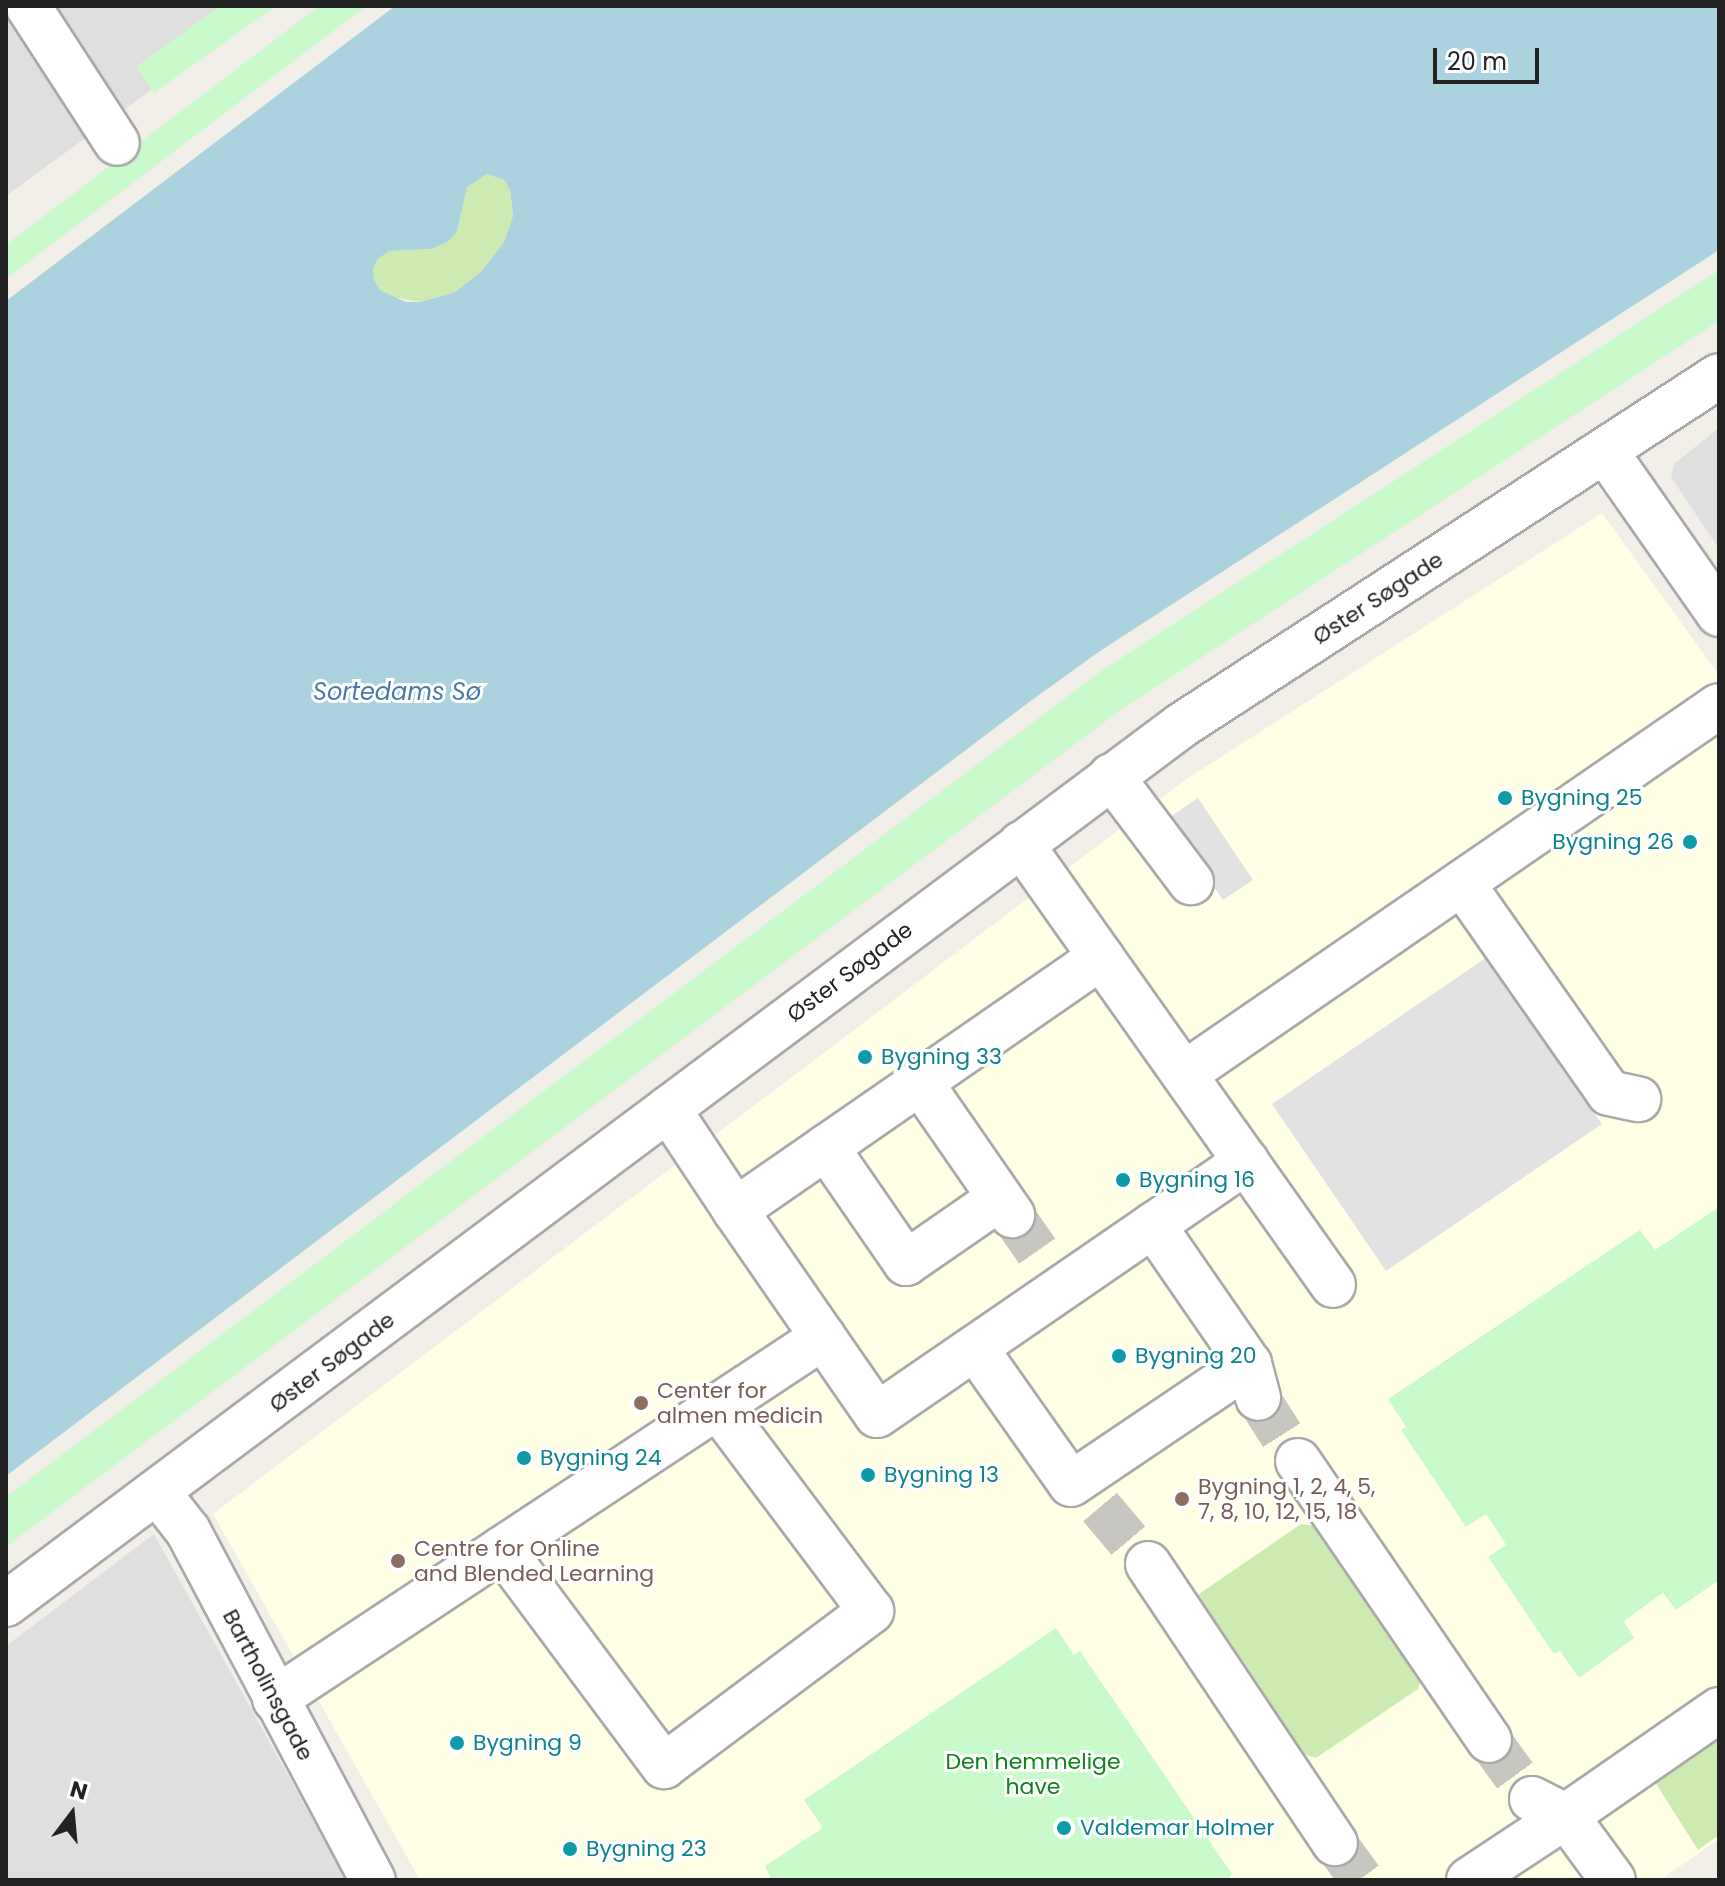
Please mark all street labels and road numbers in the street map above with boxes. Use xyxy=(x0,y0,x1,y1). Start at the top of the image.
street label: Øster Søgade xyxy=(1308,546,1448,650)
street label: Øster Søgade xyxy=(782,916,918,1028)
street label: Øster Søgade xyxy=(264,1306,400,1418)
street label: Bartholinsgade xyxy=(217,1605,319,1765)

